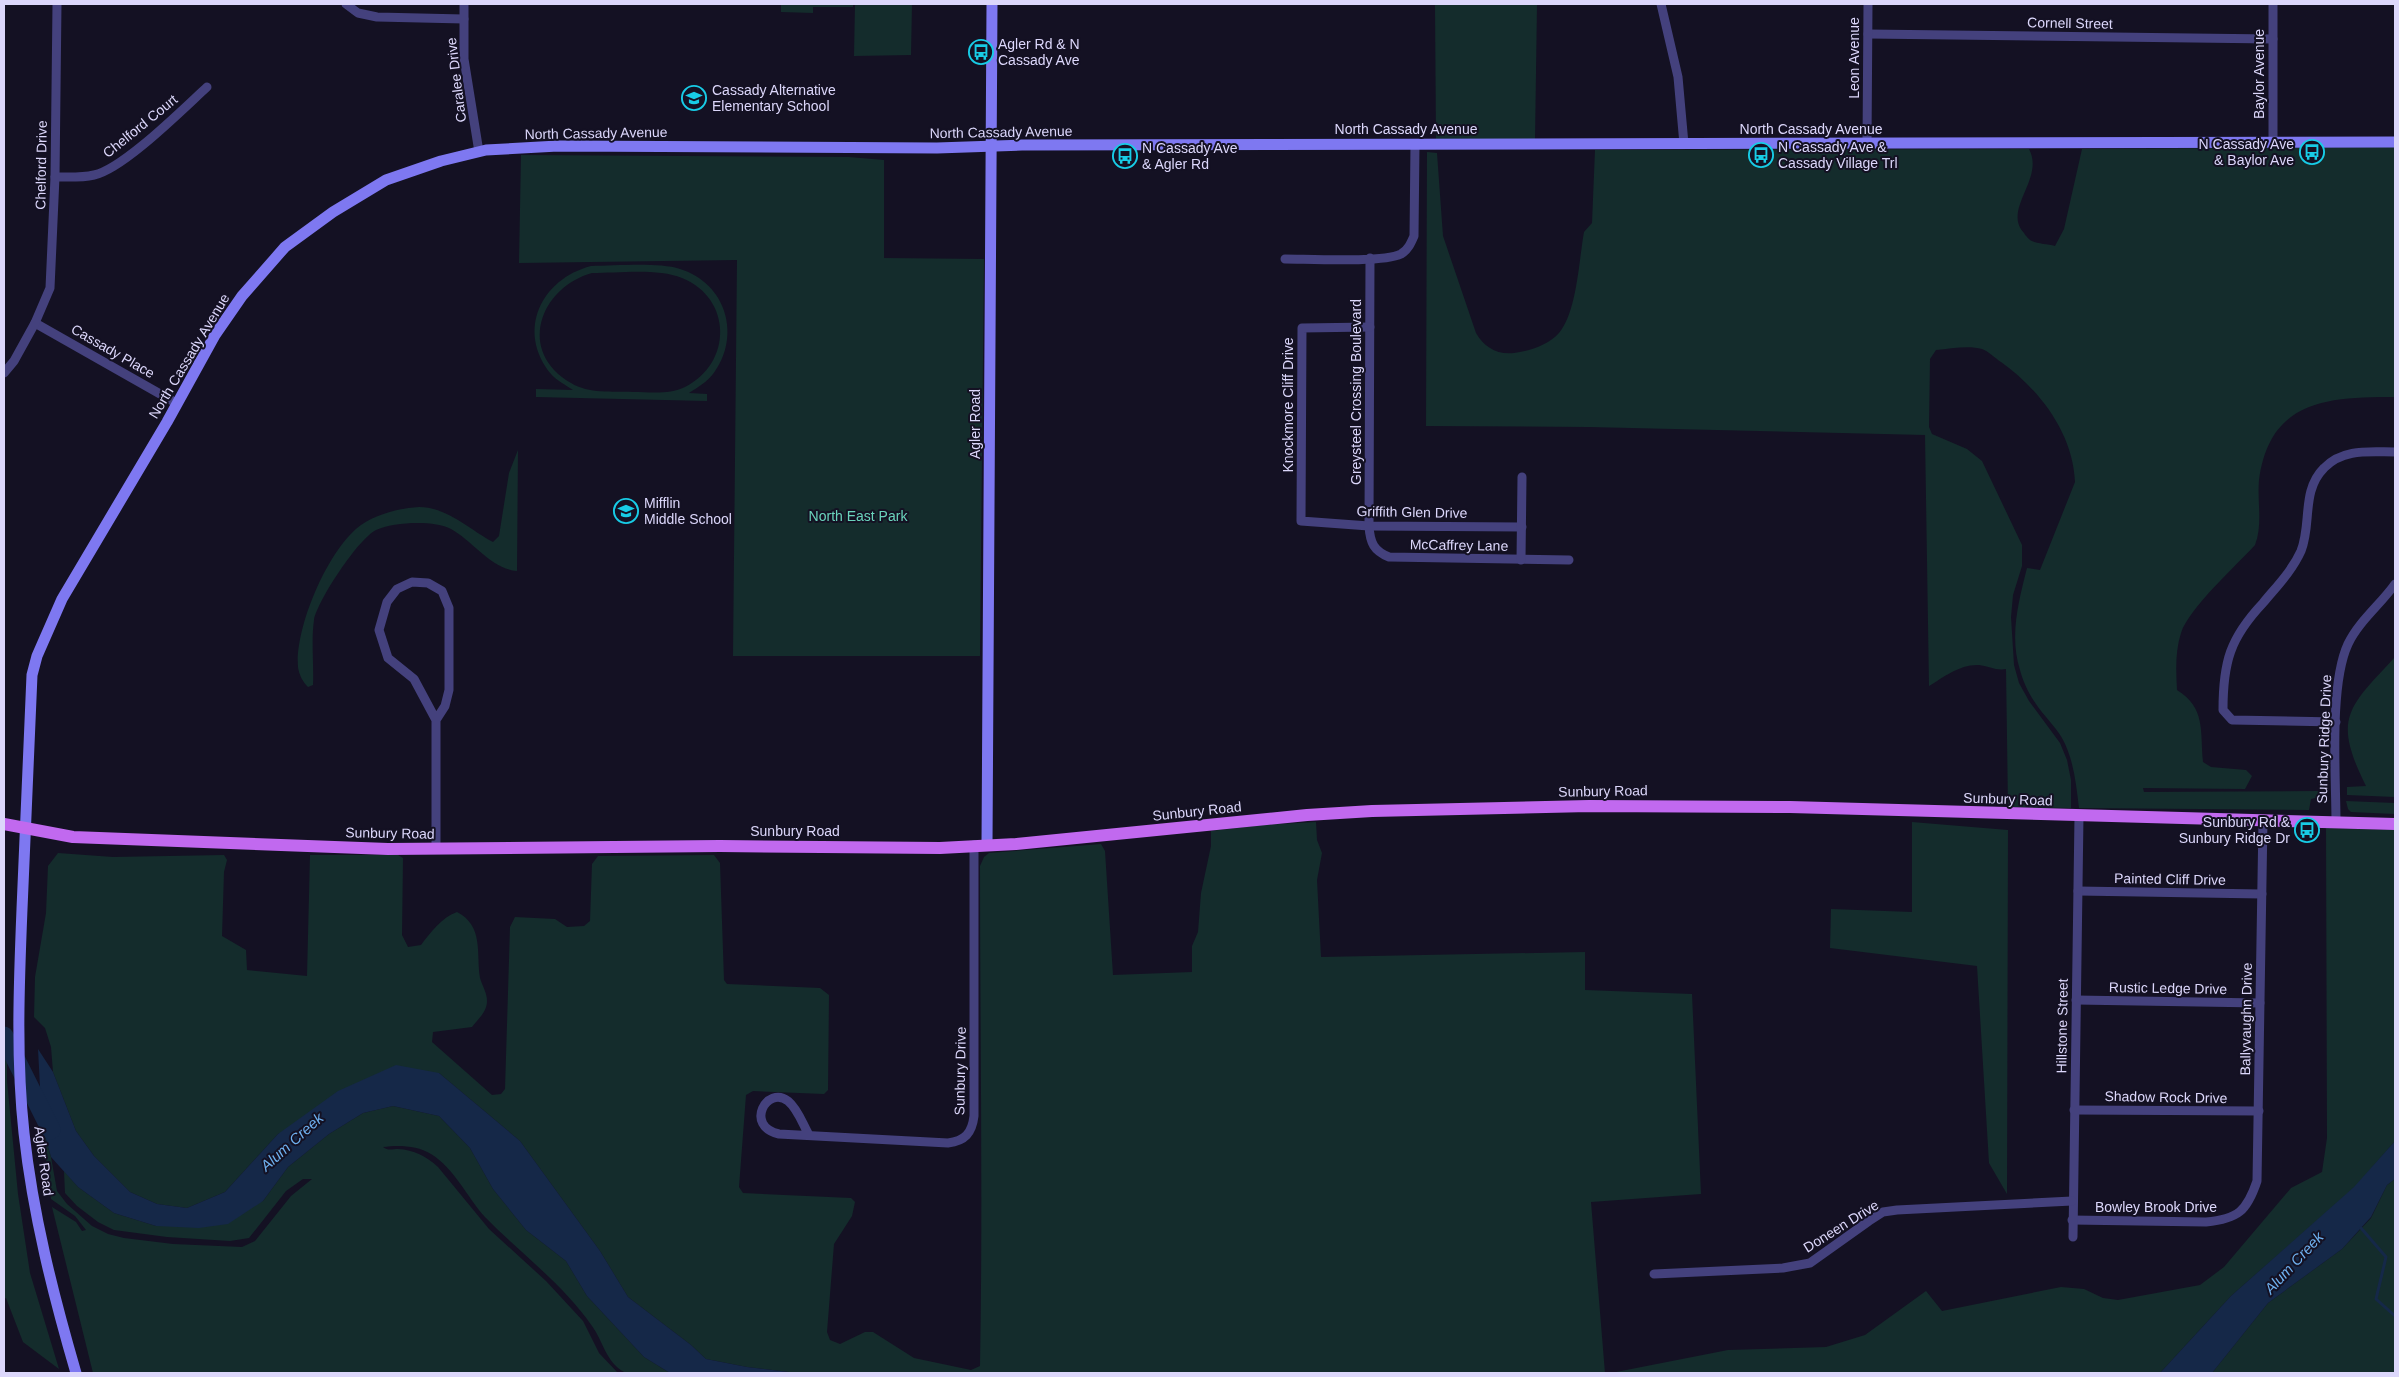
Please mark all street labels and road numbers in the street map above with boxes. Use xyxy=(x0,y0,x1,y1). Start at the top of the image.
street label: Cornell Street xyxy=(2027,14,2113,32)
street label: Leon Avenue xyxy=(1846,17,1862,99)
street label: Baylor Avenue xyxy=(2251,29,2267,119)
street label: Caralee Drive xyxy=(443,36,469,123)
street label: Chelford Court xyxy=(100,91,180,161)
street label: Chelford Drive xyxy=(32,120,50,210)
street label: North Cassady Avenue xyxy=(1335,121,1478,137)
street label: North Cassady Avenue xyxy=(1740,121,1883,137)
street label: North Cassady Avenue xyxy=(929,123,1073,141)
street label: North Cassady Avenue xyxy=(524,124,668,142)
street label: North Cassady Avenue xyxy=(145,290,233,421)
street label: Greysteel Crossing Boulevard xyxy=(1348,299,1364,485)
street label: Cassady Place xyxy=(69,321,158,381)
street label: Knockmore Cliff Drive xyxy=(1280,337,1296,473)
street label: Agler Road xyxy=(967,389,983,459)
street label: Griffith Glen Drive xyxy=(1356,503,1468,521)
street label: McCaffrey Lane xyxy=(1410,536,1509,554)
street label: Sunbury Ridge Drive xyxy=(2314,674,2334,804)
street label: Sunbury Road xyxy=(1558,782,1648,800)
street label: Sunbury Road xyxy=(1963,789,2053,809)
street label: Sunbury Road xyxy=(1152,798,1242,824)
street label: Sunbury Road xyxy=(750,823,840,839)
street label: Sunbury Road xyxy=(345,824,435,842)
street label: Painted Cliff Drive xyxy=(2114,870,2226,888)
street label: Ballyvaughn Drive xyxy=(2237,962,2255,1076)
street label: Hillstone Street xyxy=(2053,978,2071,1074)
street label: Rustic Ledge Drive xyxy=(2109,979,2227,997)
street label: Sunbury Drive xyxy=(951,1026,969,1115)
street label: Shadow Rock Drive xyxy=(2104,1088,2228,1106)
street label: Agler Road xyxy=(31,1125,57,1197)
street label: Doneen Drive xyxy=(1800,1196,1882,1255)
street label: Bowley Brook Drive xyxy=(2095,1199,2217,1215)

